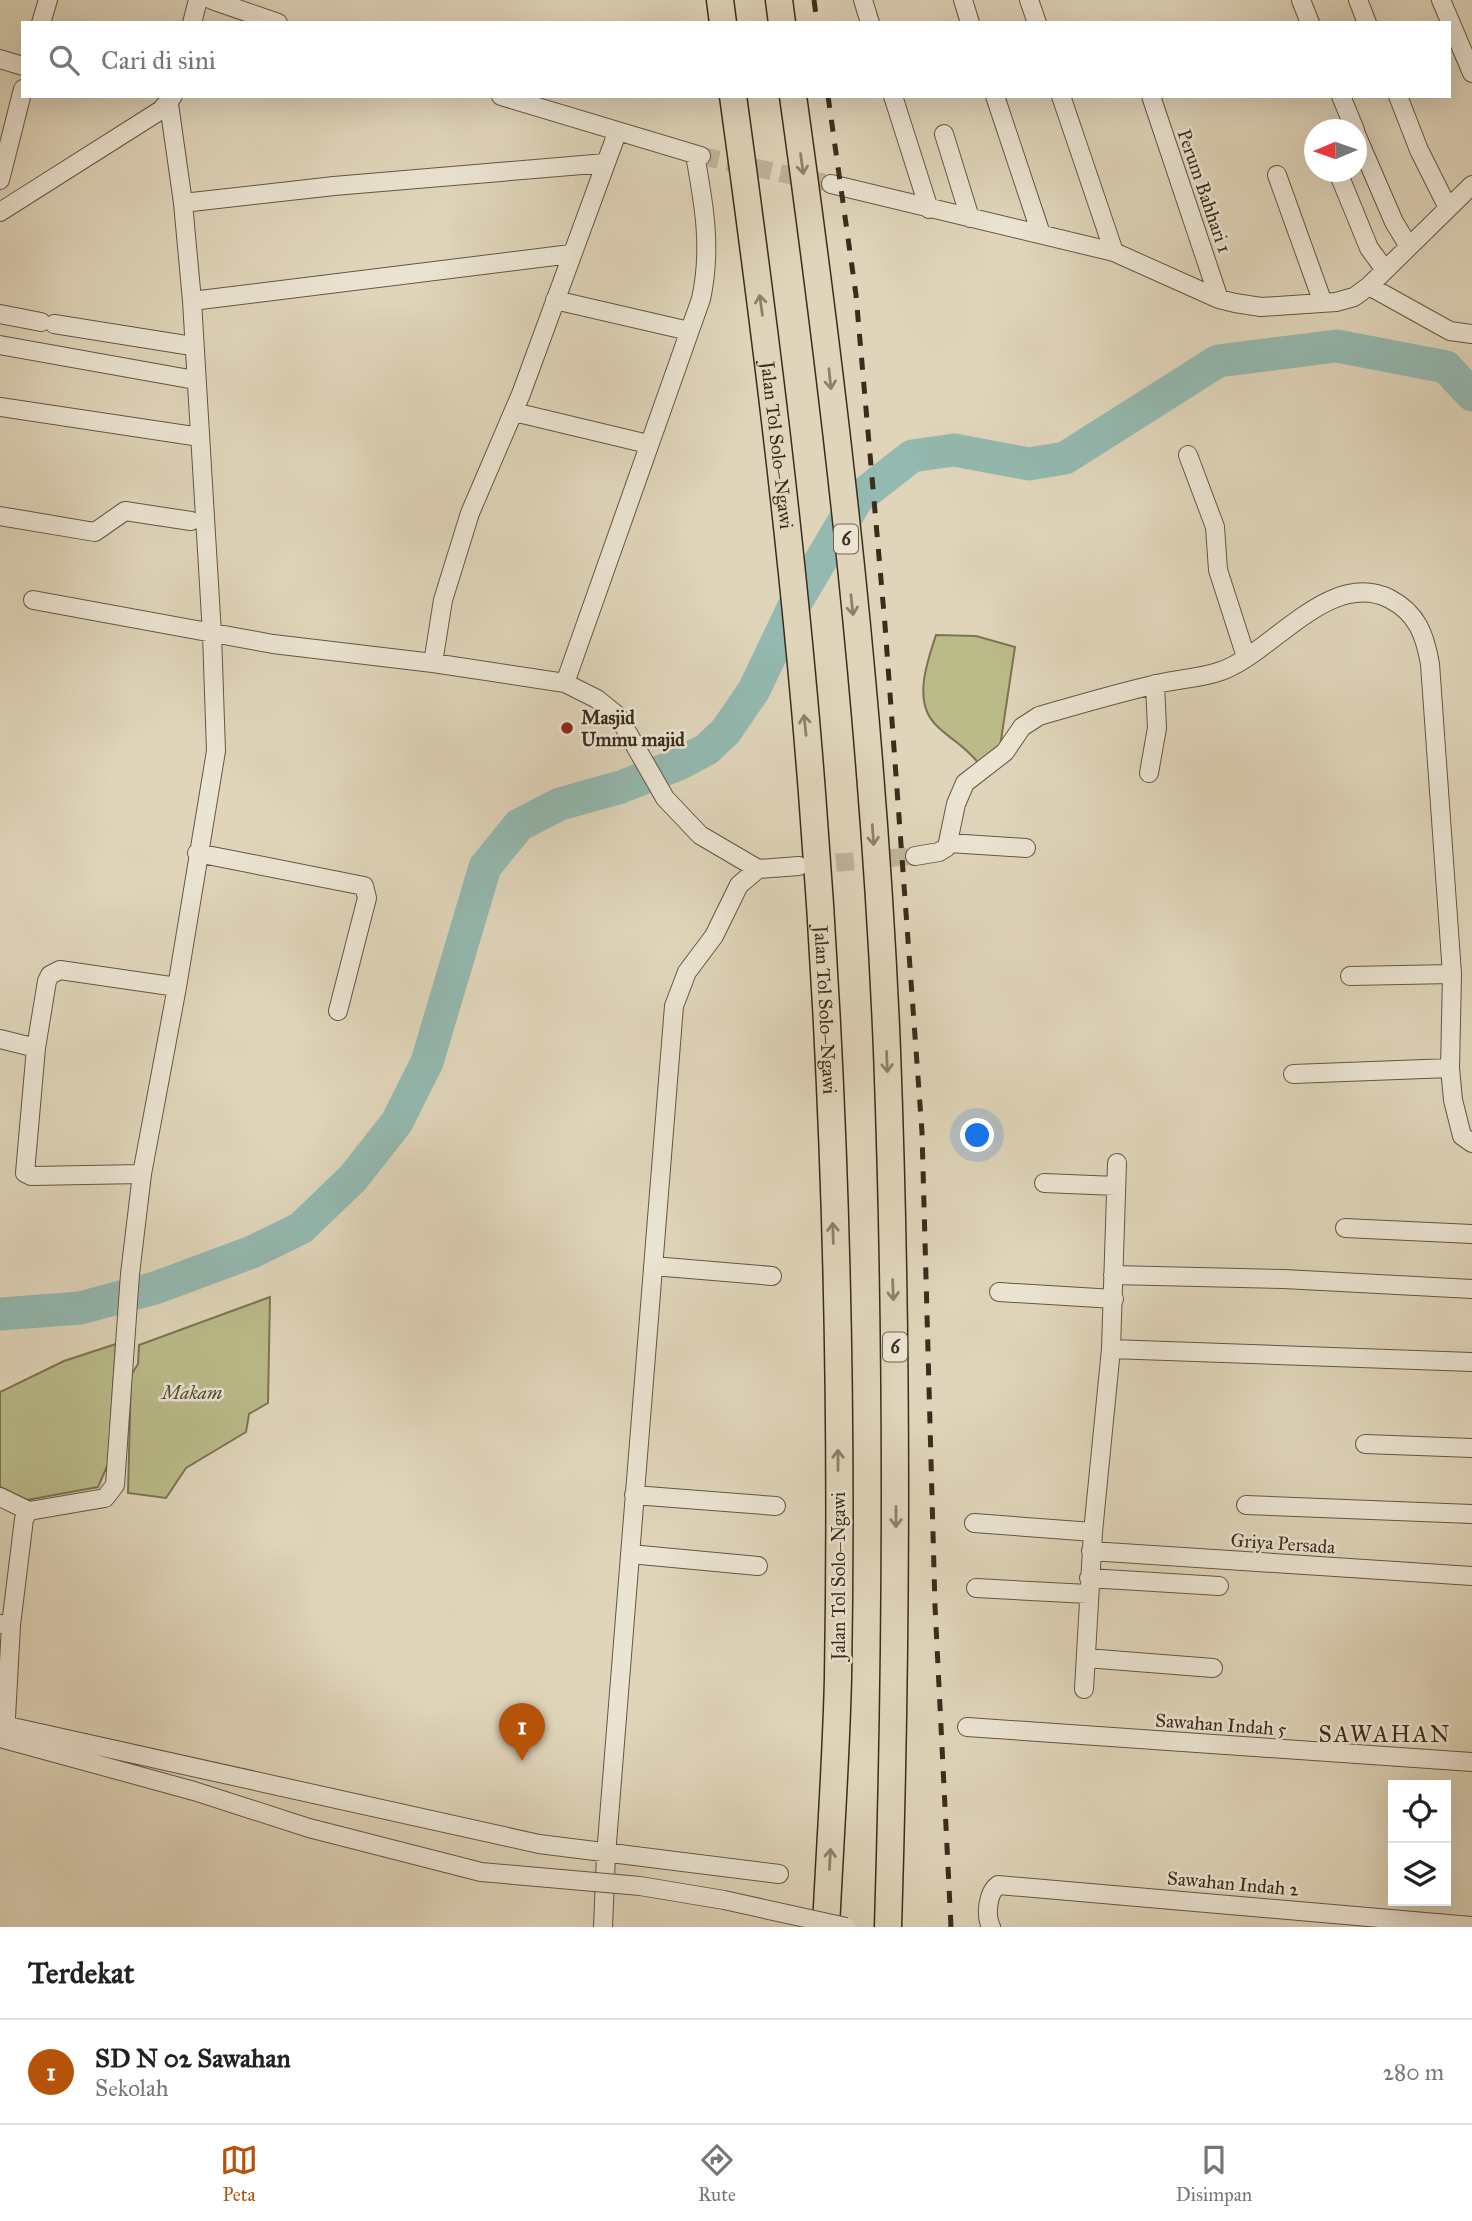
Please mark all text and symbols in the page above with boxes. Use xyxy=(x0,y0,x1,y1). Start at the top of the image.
search box xyxy=(21,21,1451,98)
icon: search xyxy=(45,41,83,79)
text: Cari di sini xyxy=(101,44,216,76)
north arrow xyxy=(1304,119,1367,182)
street label: Perum Bahhari 1 xyxy=(1173,126,1236,256)
one-way arrow xyxy=(796,152,809,175)
one-way arrow xyxy=(755,294,768,317)
street label: Jalan Tol Solo–Ngawi xyxy=(755,358,798,530)
one-way arrow xyxy=(823,367,836,390)
road number: 6 xyxy=(834,524,858,554)
one-way arrow xyxy=(846,594,859,616)
place label: Masjid Ummu majid xyxy=(581,706,685,752)
one-way arrow xyxy=(799,714,812,737)
marker: Masjid Ummu majid xyxy=(559,720,575,736)
one-way arrow xyxy=(867,824,880,846)
street label: Jalan Tol Solo–Ngawi xyxy=(808,923,841,1095)
one-way arrow xyxy=(880,1051,894,1074)
your location xyxy=(960,1118,994,1152)
one-way arrow xyxy=(826,1221,840,1244)
one-way arrow xyxy=(887,1278,900,1301)
road number: 6 xyxy=(883,1332,907,1362)
park label: Makam xyxy=(160,1381,222,1404)
one-way arrow xyxy=(831,1449,845,1472)
street label: Jalan Tol Solo–Ngawi xyxy=(827,1492,851,1662)
one-way arrow xyxy=(889,1506,903,1529)
street label: Griya Persada xyxy=(1230,1528,1337,1559)
pin: 1 xyxy=(499,1703,545,1761)
street label: Sawahan Indah 5 xyxy=(1154,1708,1288,1741)
district label: SAWAHAN xyxy=(1319,1720,1451,1748)
map controls xyxy=(1388,1780,1451,1906)
button: locate xyxy=(1388,1780,1451,1843)
button: layers xyxy=(1388,1843,1451,1906)
one-way arrow xyxy=(823,1848,836,1871)
street label: Sawahan Indah 2 xyxy=(1166,1866,1300,1901)
text: Terdekat xyxy=(28,1955,134,1991)
text: SD N 02 Sawahan xyxy=(95,2042,290,2074)
text: 1 xyxy=(46,2058,56,2086)
text: 280 m xyxy=(1383,2058,1444,2086)
text: Sekolah xyxy=(95,2074,169,2102)
tab: Peta xyxy=(220,2141,258,2206)
tab: Rute xyxy=(698,2141,736,2206)
tab: Disimpan xyxy=(1176,2141,1252,2206)

